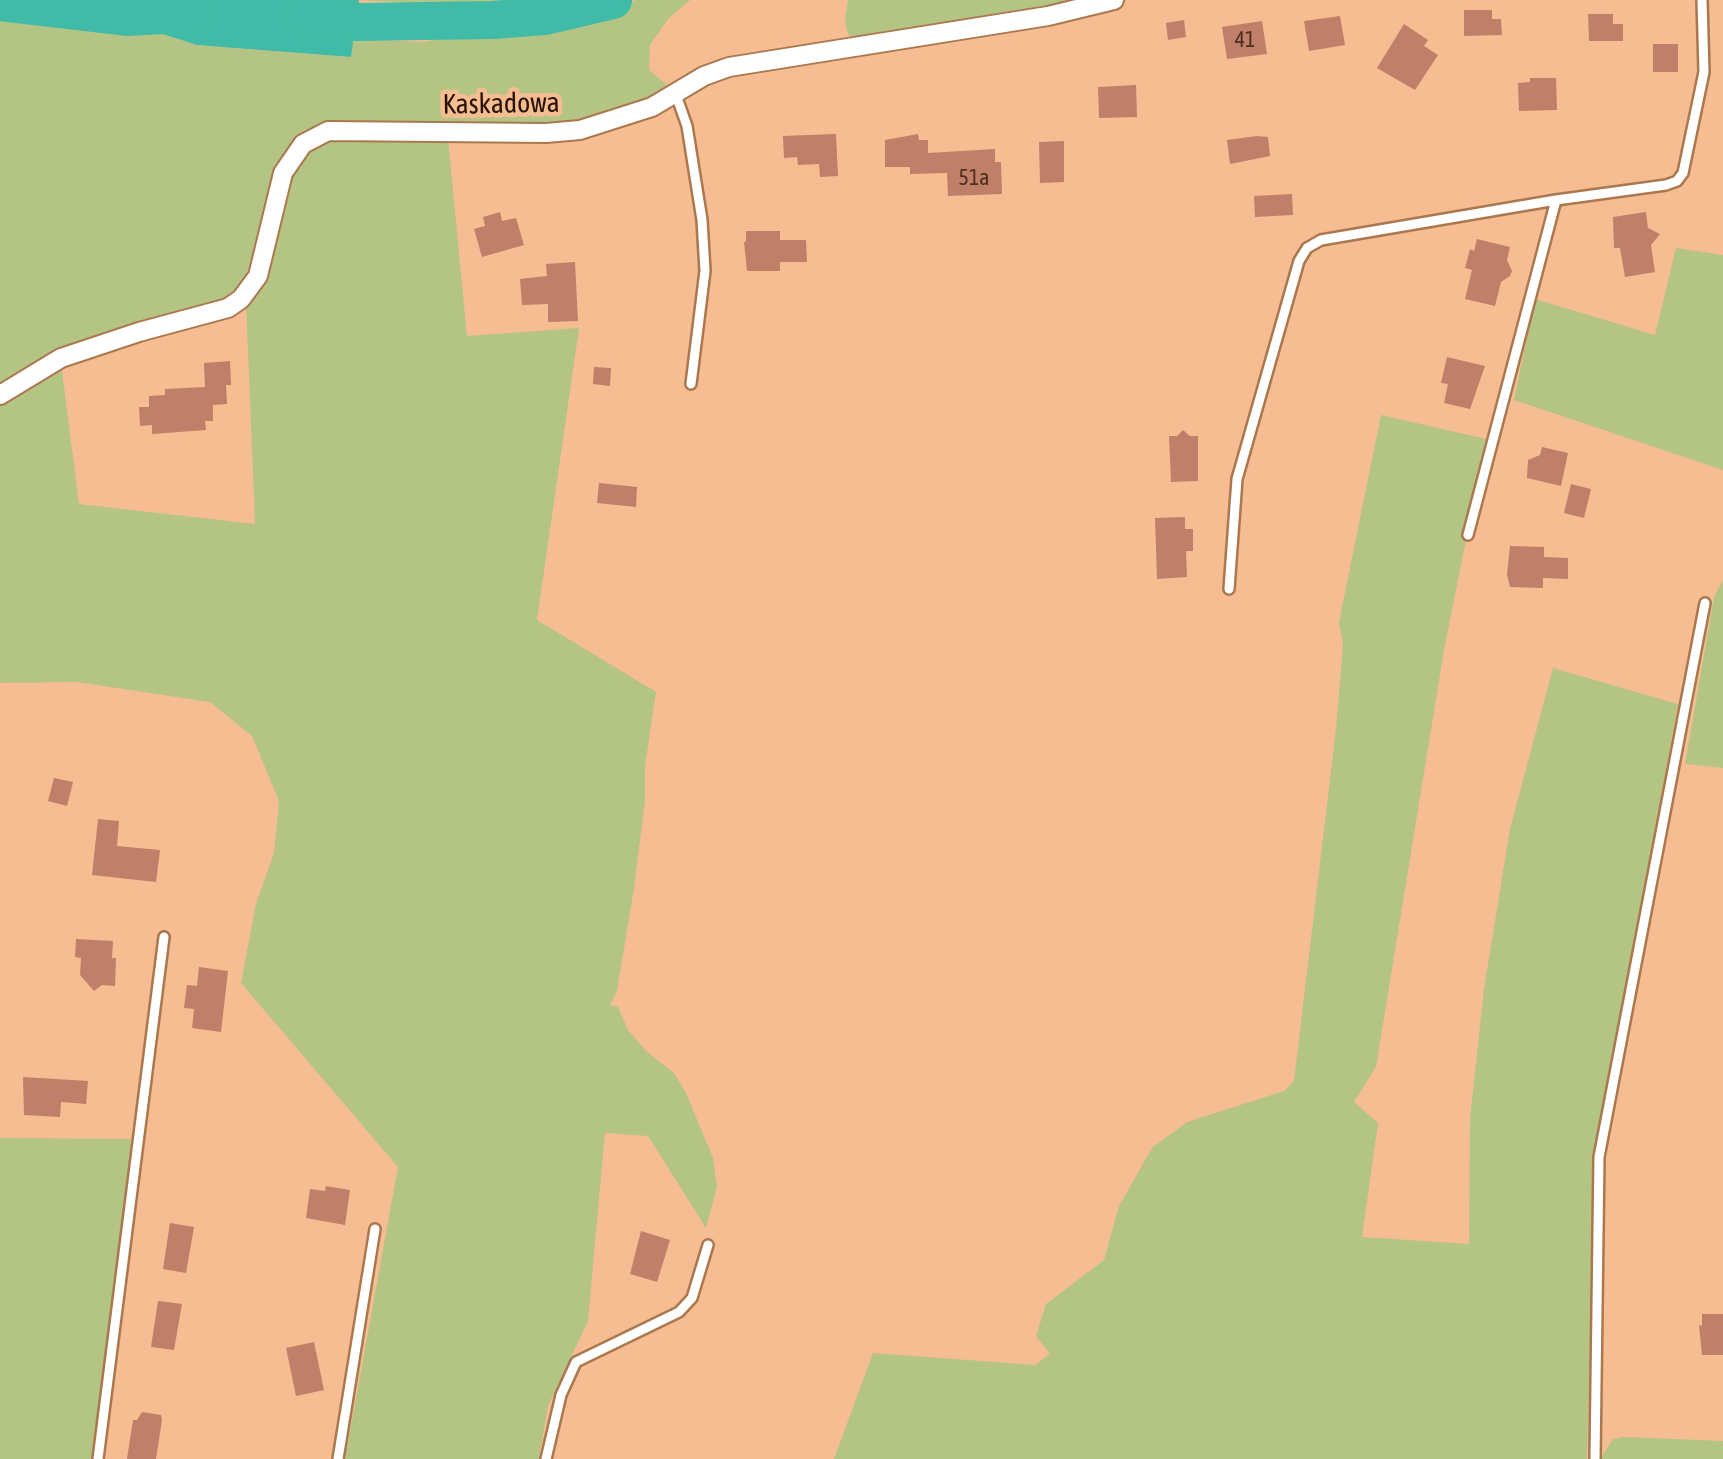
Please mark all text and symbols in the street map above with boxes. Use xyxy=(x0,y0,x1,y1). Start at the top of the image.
house number: 41 xyxy=(1235,27,1255,53)
street label: Kaskadowa xyxy=(442,86,560,122)
house number: 51a xyxy=(959,165,989,191)

